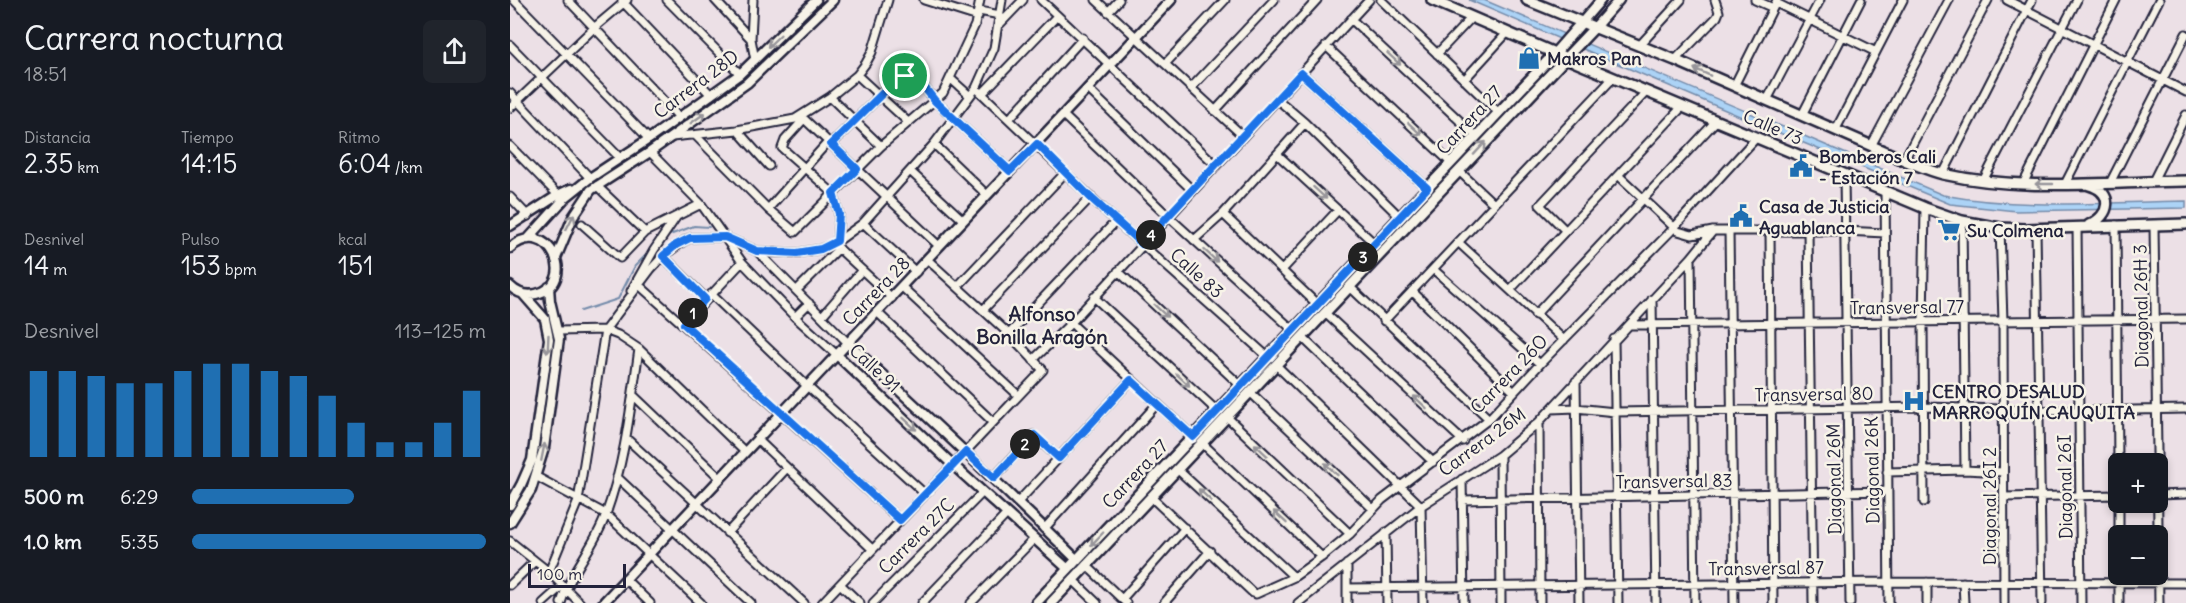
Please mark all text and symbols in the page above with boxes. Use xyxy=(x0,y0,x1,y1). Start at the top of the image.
text: Carrera nocturna xyxy=(24,17,284,59)
button: share xyxy=(423,20,486,83)
one-way arrow xyxy=(767,34,782,48)
street label: Carrera 28D xyxy=(649,45,743,123)
shop icon: Makros Pan xyxy=(1516,45,1542,71)
place label: Makros Pan xyxy=(1547,47,1642,70)
pin xyxy=(879,50,930,101)
one-way arrow xyxy=(1386,52,1401,66)
icon: arrive xyxy=(888,59,921,92)
text: 18:51 xyxy=(24,61,67,86)
one-way arrow xyxy=(1694,66,1712,77)
street label: Carrera 27 xyxy=(1431,81,1507,159)
street label: Calle 73 xyxy=(1739,104,1807,150)
one-way arrow xyxy=(689,112,706,124)
one-way arrow xyxy=(1407,122,1422,136)
text: Distancia xyxy=(24,127,91,147)
text: Tiempo xyxy=(181,127,234,147)
text: Ritmo xyxy=(338,127,380,147)
one-way arrow xyxy=(1473,141,1488,156)
place label: Bomberos Cali - Estación 7 xyxy=(1819,145,1936,189)
text: 2.35 xyxy=(24,147,73,180)
text: 14:15 xyxy=(181,147,238,180)
text: 6:04 xyxy=(338,147,391,180)
public building icon: Bomberos Cali - Estación 7 xyxy=(1788,153,1814,179)
text: km xyxy=(73,157,99,177)
text: /km xyxy=(391,157,423,177)
one-way arrow xyxy=(2034,178,2054,190)
one-way arrow xyxy=(1312,186,1327,200)
place label: Casa de Justicia Aguablanca xyxy=(1759,195,1890,239)
public building icon: Casa de Justicia Aguablanca xyxy=(1728,203,1754,229)
one-way arrow xyxy=(565,214,576,232)
supermarket icon: Su Colmena xyxy=(1936,217,1962,243)
place label: Su Colmena xyxy=(1967,219,2064,242)
pin: 4 xyxy=(1136,220,1166,250)
text: 4 xyxy=(1146,225,1156,245)
text: Desnivel xyxy=(24,229,84,249)
text: Pulso xyxy=(181,229,220,249)
text: kcal xyxy=(338,229,367,249)
pin: 3 xyxy=(1348,242,1378,272)
street label: Calle 83 xyxy=(1165,243,1229,303)
street label: Diagonal 26H 3 xyxy=(2128,244,2154,368)
text: 3 xyxy=(1358,247,1368,267)
one-way arrow xyxy=(1204,248,1219,263)
text: 14 xyxy=(24,249,49,282)
text: 153 xyxy=(181,249,221,282)
text: 151 xyxy=(338,249,374,282)
street label: Carrera 28 xyxy=(837,251,915,331)
text: m xyxy=(49,259,67,279)
text: bpm xyxy=(221,259,257,279)
street label: Transversal 77 xyxy=(1850,295,1965,319)
pin: 1 xyxy=(678,298,708,328)
district label: Alfonso Bonilla Aragón xyxy=(976,301,1108,349)
text: 1 xyxy=(690,303,696,323)
one-way arrow xyxy=(1153,304,1168,318)
text: Desnivel xyxy=(24,318,99,343)
text: 113–125 m xyxy=(395,318,486,343)
street label: Carrera 26O xyxy=(1465,329,1553,419)
one-way arrow xyxy=(543,333,554,353)
street label: Calle 91 xyxy=(845,339,905,397)
one-way arrow xyxy=(1176,373,1191,387)
place label: CENTRO DESALUD MARROQUÍN CAUQUITA xyxy=(1932,380,2135,424)
street label: Transversal 80 xyxy=(1754,381,1874,407)
hospital icon: CENTRO DESALUD MARROQUÍN CAUQUITA xyxy=(1901,388,1927,414)
one-way arrow xyxy=(1413,395,1428,409)
street label: Carrera 26M xyxy=(1434,403,1530,481)
street label: Diagonal 26K xyxy=(1860,416,1884,524)
one-way arrow xyxy=(902,417,917,431)
street label: Diagonal 26M xyxy=(1822,423,1846,535)
pin: 2 xyxy=(1010,429,1040,459)
text: 2 xyxy=(1021,434,1029,454)
street label: Carrera 27 xyxy=(1097,435,1173,513)
street label: Diagonal 26I xyxy=(2053,435,2077,539)
one-way arrow xyxy=(538,443,549,462)
one-way arrow xyxy=(1254,443,1269,457)
street label: Diagonal 26I 2 xyxy=(1978,447,2001,565)
map controls xyxy=(2108,453,2168,585)
button: + xyxy=(2108,453,2168,513)
one-way arrow xyxy=(1324,462,1339,476)
street label: Transversal 83 xyxy=(1615,468,1733,494)
text: 500 m xyxy=(24,484,84,509)
text: 6:29 xyxy=(120,484,159,509)
one-way arrow xyxy=(1198,488,1213,502)
street label: Carrera 27C xyxy=(873,493,959,579)
one-way arrow xyxy=(1273,510,1288,524)
button: − xyxy=(2108,525,2168,585)
text: 1.0 km xyxy=(24,529,82,554)
text: 5:35 xyxy=(120,529,159,554)
one-way arrow xyxy=(1090,531,1104,546)
street label: Transversal 87 xyxy=(1708,555,1824,581)
scale bar xyxy=(528,561,626,588)
text: 100 m xyxy=(537,564,582,584)

